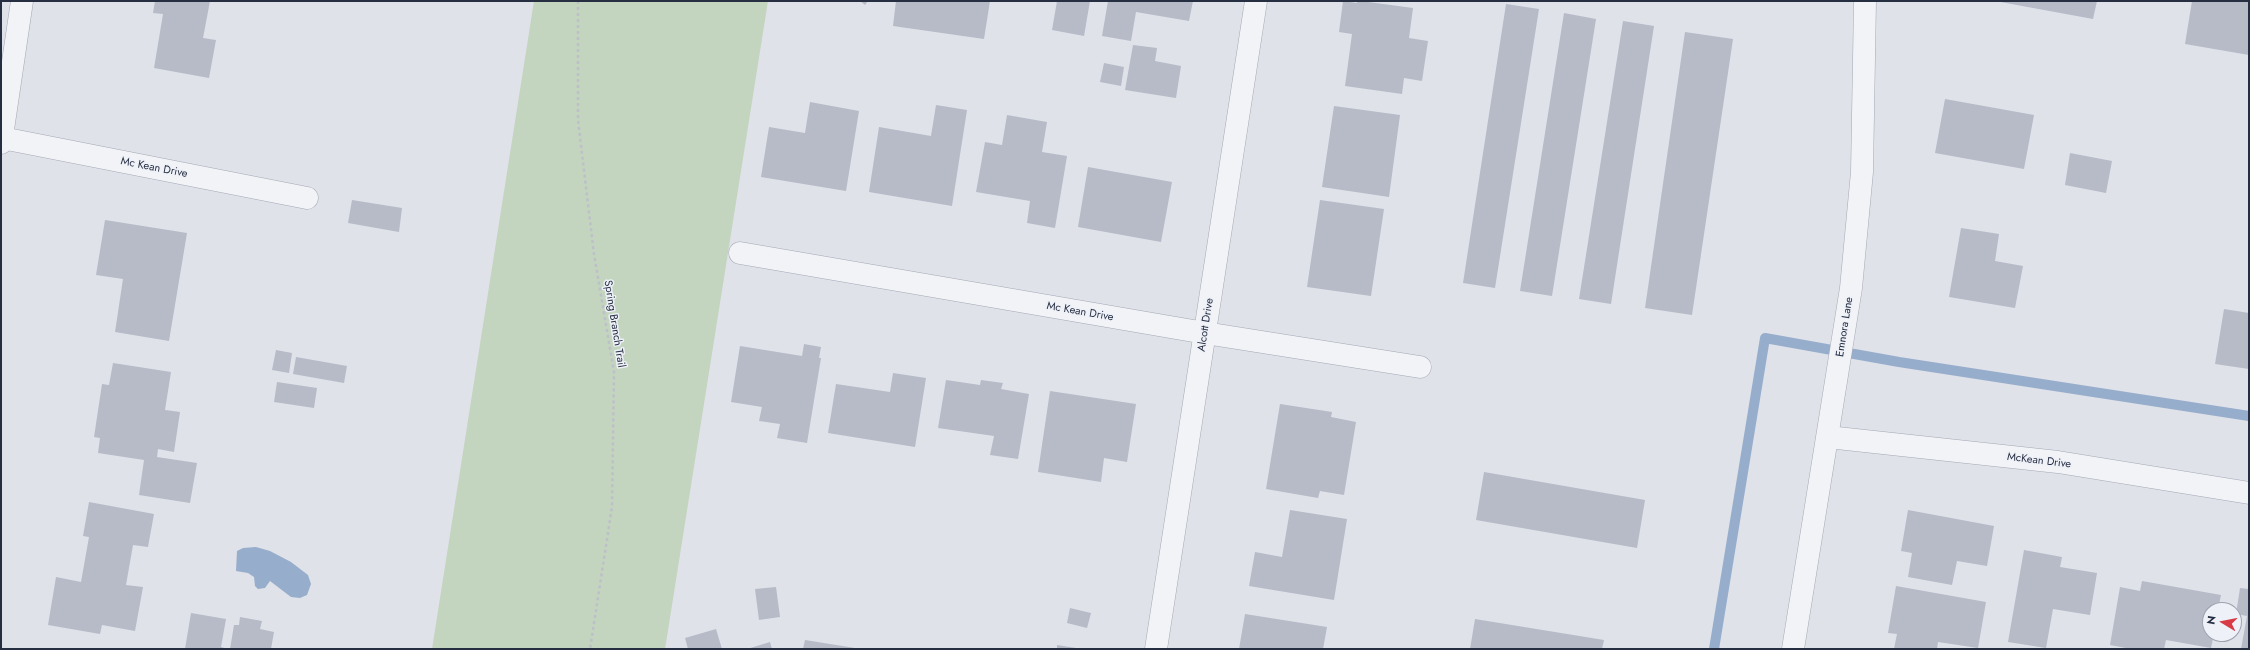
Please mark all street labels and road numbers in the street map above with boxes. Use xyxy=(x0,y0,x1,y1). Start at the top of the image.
street label: Mc Kean Drive xyxy=(119,155,189,181)
street label: Spring Branch Trail xyxy=(601,279,627,369)
street label: Emnora Lane xyxy=(1834,296,1856,358)
street label: Alcott Drive xyxy=(1195,297,1217,353)
street label: Mc Kean Drive xyxy=(1045,300,1115,324)
street label: McKean Drive xyxy=(2006,451,2072,471)

